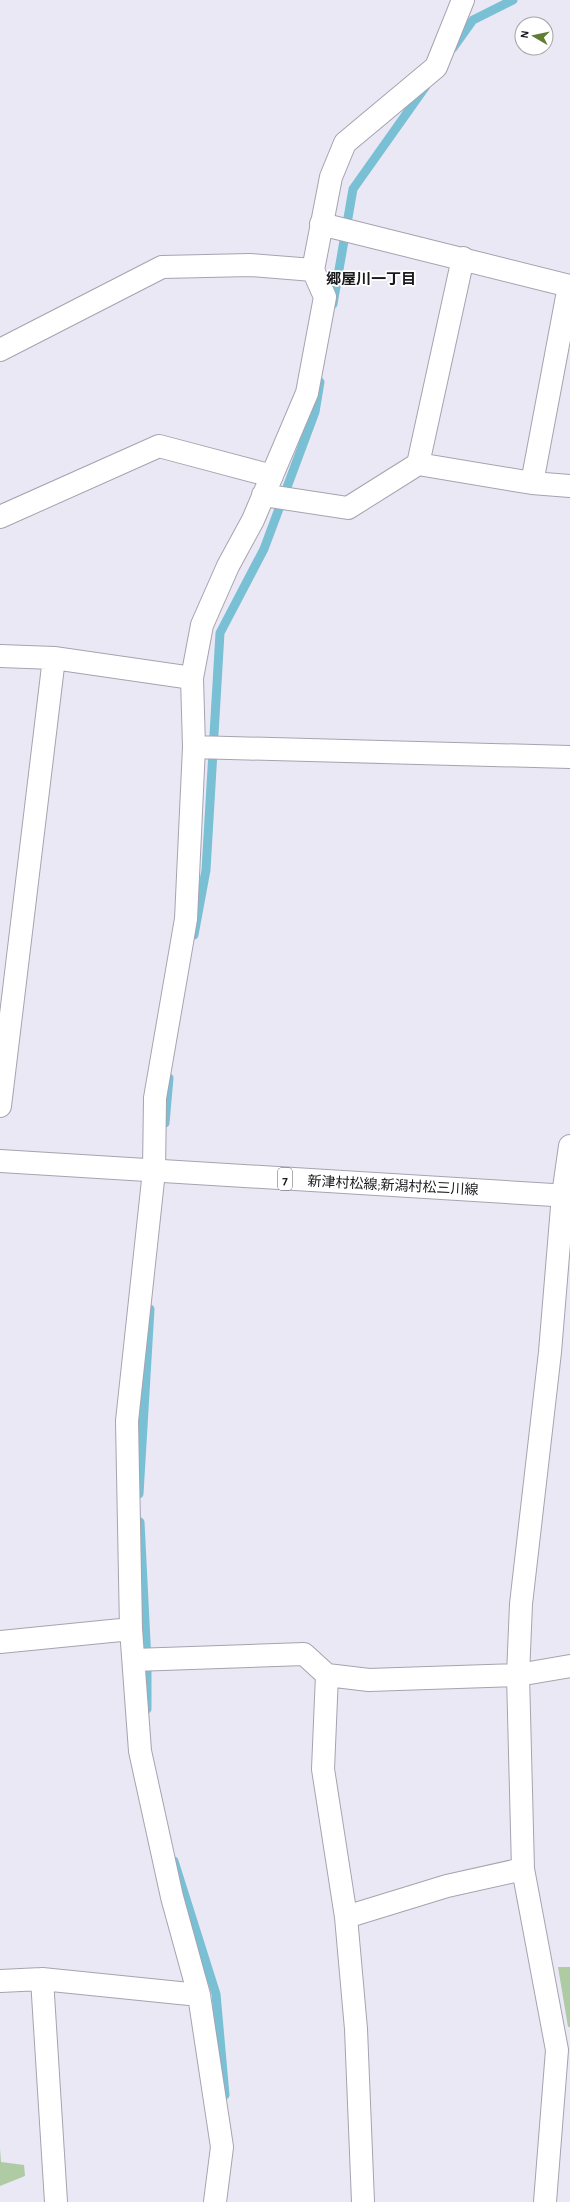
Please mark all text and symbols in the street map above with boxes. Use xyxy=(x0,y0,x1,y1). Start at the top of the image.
north arrow xyxy=(514,16,554,56)
text: N xyxy=(519,30,531,39)
district label: 郷屋川一丁目 xyxy=(326,271,416,287)
road number: 7 xyxy=(278,1168,292,1190)
street label: 新津村松線;新潟村松三川線 xyxy=(307,1173,479,1197)

